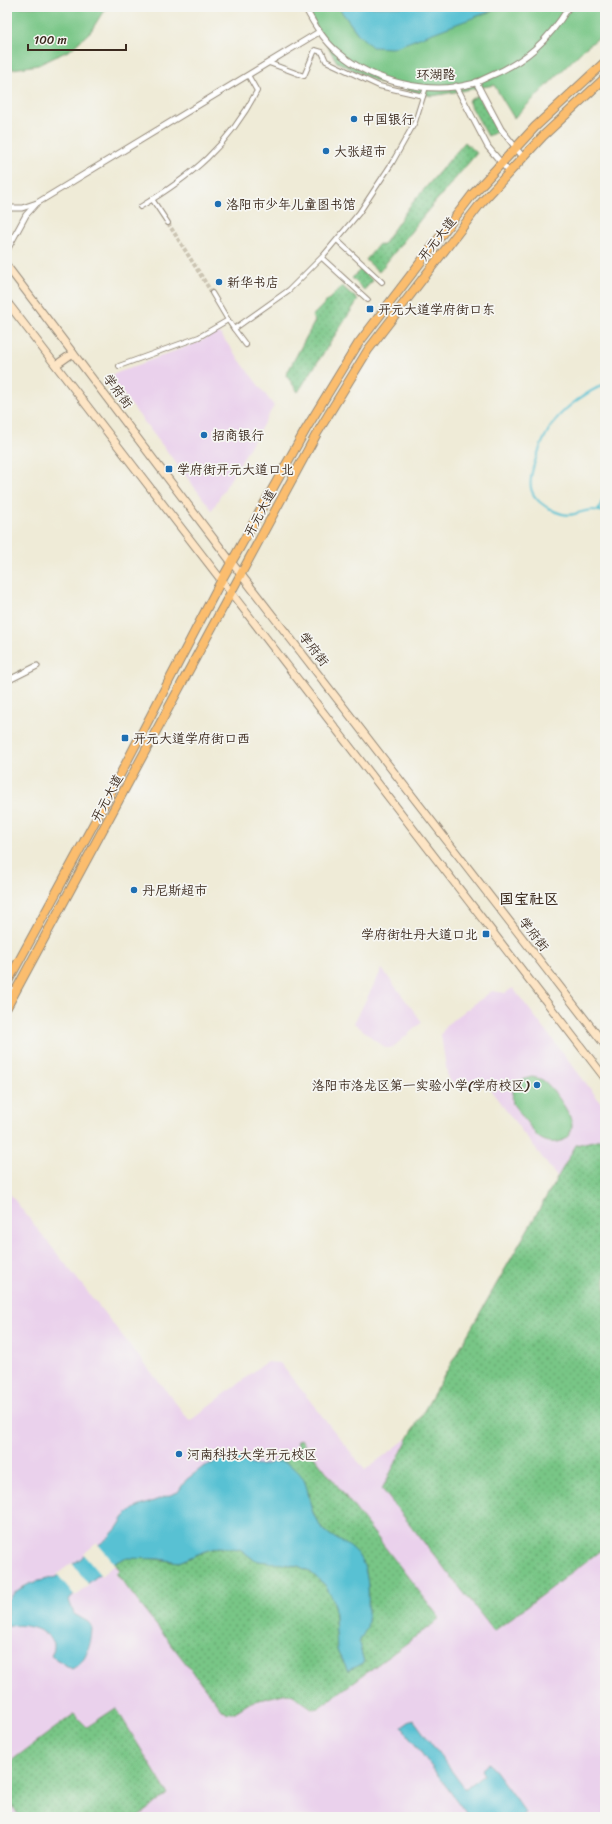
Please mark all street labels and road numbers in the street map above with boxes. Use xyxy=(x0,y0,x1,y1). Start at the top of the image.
street label: 环湖路 xyxy=(416,63,456,86)
street label: 开元大道 xyxy=(412,211,462,267)
street label: 学府街 xyxy=(97,368,139,414)
street label: 开元大道 xyxy=(238,485,282,541)
street label: 学府街 xyxy=(293,627,335,671)
street label: 开元大道 xyxy=(85,770,129,826)
street label: 学府街 xyxy=(513,912,555,956)

